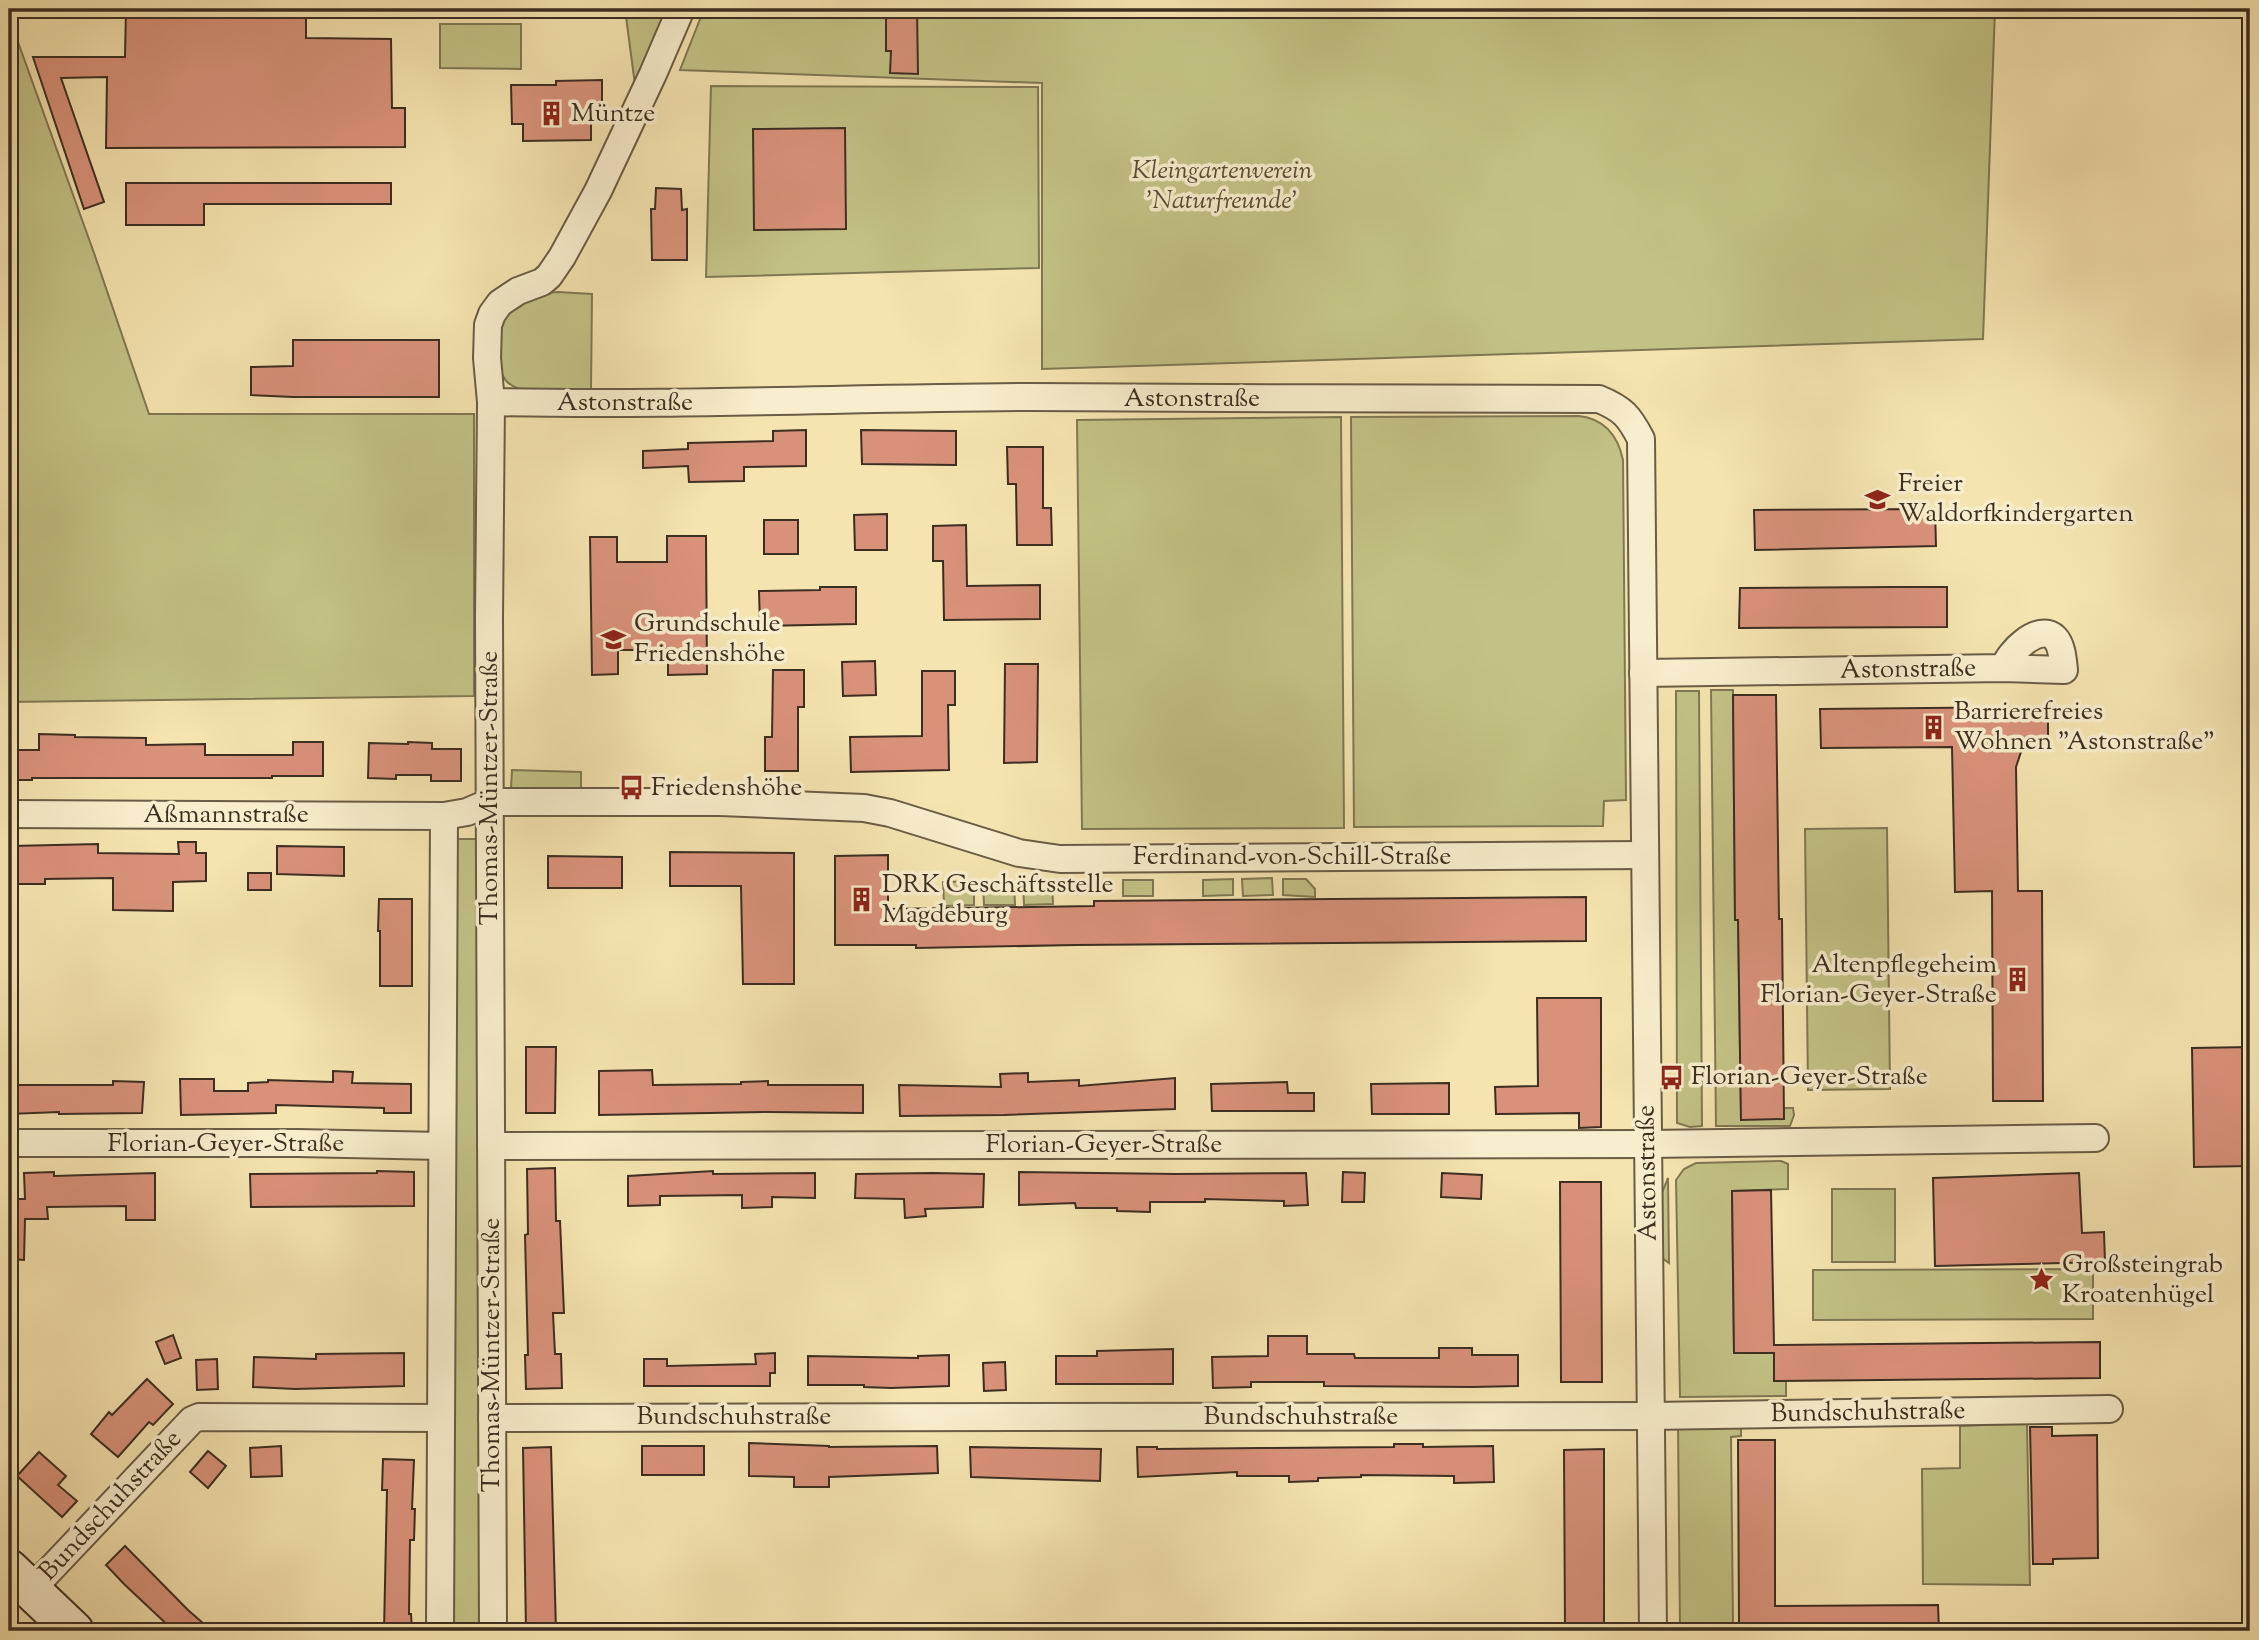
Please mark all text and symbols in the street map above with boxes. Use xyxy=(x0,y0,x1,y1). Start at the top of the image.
place label: Müntze xyxy=(571,96,655,133)
building icon: Müntze xyxy=(537,100,565,128)
park label: Kleingartenverein 'Naturfreunde' xyxy=(1132,153,1313,220)
street label: Astonstraße xyxy=(1124,381,1260,418)
street label: Astonstraße xyxy=(557,385,693,422)
place label: Freier Waldorfkindergarten xyxy=(1898,466,2134,533)
school or university icon: Freier Waldorfkindergarten xyxy=(1864,485,1892,513)
place label: Grundschule Friedenshöhe xyxy=(634,606,785,673)
school or university icon: Grundschule Friedenshöhe xyxy=(600,625,628,653)
street label: Astonstraße xyxy=(1839,650,1977,690)
street label: Thomas-Müntzer-Straße xyxy=(472,651,509,925)
place label: Barrierefreies Wohnen "Astonstraße" xyxy=(1954,694,2215,761)
building icon: Barrierefreies Wohnen "Astonstraße" xyxy=(1920,713,1948,741)
place label: Friedenshöhe xyxy=(651,770,802,807)
bus stop icon: Friedenshöhe xyxy=(617,774,645,802)
street label: Aßmannstraße xyxy=(143,797,309,834)
street label: Ferdinand-von-Schill-Straße xyxy=(1133,839,1451,876)
place label: DRK Geschäftsstelle Magdeburg xyxy=(882,867,1114,934)
building icon: DRK Geschäftsstelle Magdeburg xyxy=(848,886,876,914)
place label: Altenpflegeheim Florian-Geyer-Straße xyxy=(1760,947,1997,1014)
building icon: Altenpflegeheim Florian-Geyer-Straße xyxy=(2003,966,2031,994)
place label: Florian-Geyer-Straße xyxy=(1691,1059,1928,1096)
bus stop icon: Florian-Geyer-Straße xyxy=(1657,1063,1685,1091)
street label: Astonstraße xyxy=(1628,1104,1668,1242)
street label: Florian-Geyer-Straße xyxy=(108,1126,344,1163)
street label: Florian-Geyer-Straße xyxy=(986,1127,1222,1164)
street label: Thomas-Müntzer-Straße xyxy=(474,1218,511,1492)
place label: Großsteingrab Kroatenhügel xyxy=(2062,1247,2223,1314)
place icon: Großsteingrab Kroatenhügel xyxy=(2028,1266,2056,1294)
street label: Bundschuhstraße xyxy=(1770,1393,1966,1433)
street label: Bundschuhstraße xyxy=(637,1399,831,1436)
street label: Bundschuhstraße xyxy=(1204,1399,1398,1436)
street label: Bundschuhstraße xyxy=(31,1422,191,1590)

